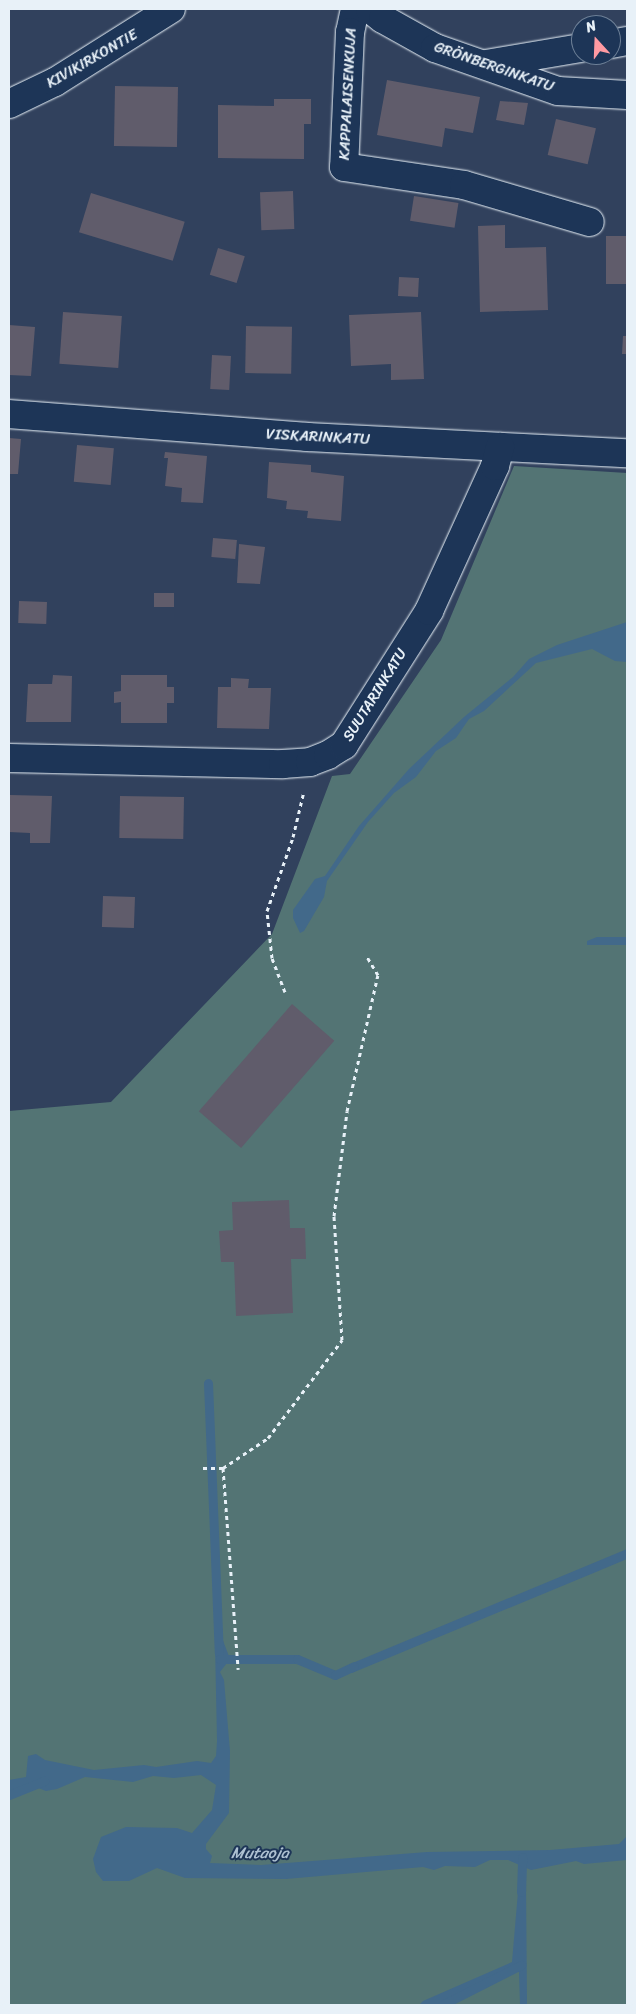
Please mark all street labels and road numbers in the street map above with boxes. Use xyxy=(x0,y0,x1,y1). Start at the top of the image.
street label: KIVIKIRKONTIE xyxy=(43,26,141,92)
street label: KAPPALAISENKUJA xyxy=(336,27,360,161)
street label: GRÖNBERGINKATU xyxy=(432,38,556,96)
street label: VISKARINKATU xyxy=(265,425,371,449)
street label: SUUTARINKATU xyxy=(339,645,411,745)

